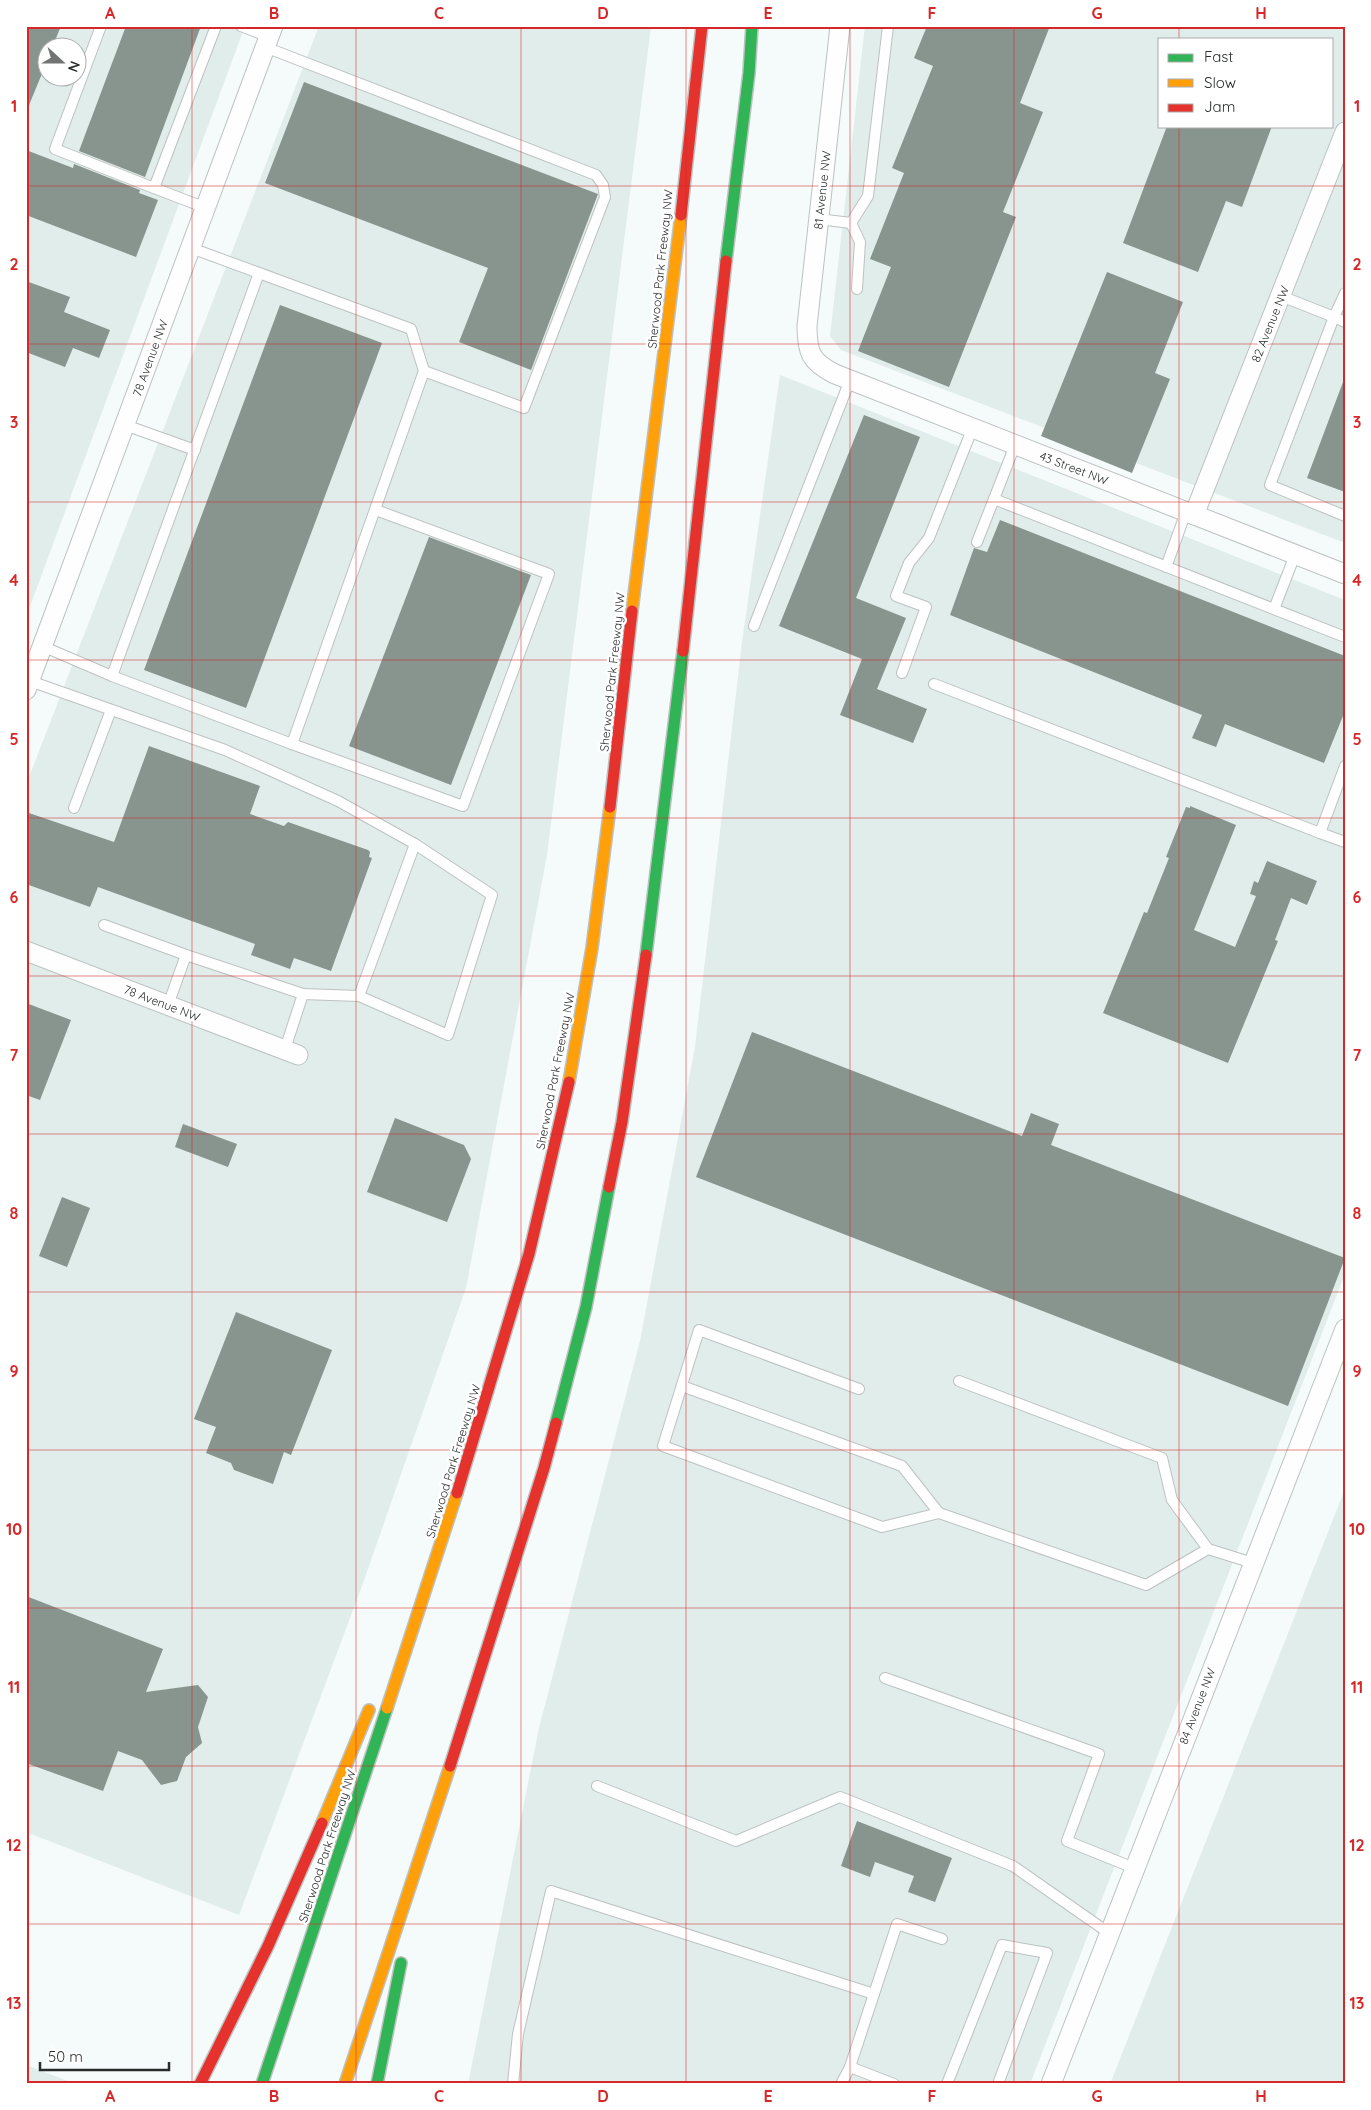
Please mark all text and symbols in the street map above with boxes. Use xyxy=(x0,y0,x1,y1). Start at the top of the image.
text: A xyxy=(105,3,116,23)
text: B xyxy=(269,3,279,23)
text: C xyxy=(434,3,444,23)
text: D xyxy=(597,3,609,23)
text: E xyxy=(763,3,773,23)
text: F xyxy=(928,3,937,23)
text: G xyxy=(1091,3,1103,23)
text: H xyxy=(1255,3,1267,23)
north arrow xyxy=(38,38,88,88)
legend xyxy=(1158,38,1334,128)
text: Fast xyxy=(1204,47,1233,66)
text: N xyxy=(64,59,84,75)
text: Slow xyxy=(1204,73,1236,92)
text: 1 xyxy=(11,96,17,116)
text: 1 xyxy=(1354,96,1360,116)
text: Jam xyxy=(1204,97,1235,116)
street label: 81 Avenue NW xyxy=(810,150,834,230)
street label: Sherwood Park Freeway NW xyxy=(644,188,676,349)
text: 2 xyxy=(9,254,19,274)
text: 2 xyxy=(1352,254,1362,274)
street label: 82 Avenue NW xyxy=(1248,283,1292,364)
street label: 78 Avenue NW xyxy=(129,317,171,398)
text: 3 xyxy=(10,412,18,432)
text: 3 xyxy=(1353,412,1361,432)
street label: 43 Street NW xyxy=(1038,448,1111,488)
text: 4 xyxy=(9,570,19,590)
text: 4 xyxy=(1352,570,1362,590)
street label: Sherwood Park Freeway NW xyxy=(596,591,628,752)
text: 5 xyxy=(9,729,19,749)
text: 5 xyxy=(1352,729,1362,749)
text: 6 xyxy=(10,887,19,907)
text: 6 xyxy=(1353,887,1362,907)
street label: 78 Avenue NW xyxy=(122,982,203,1025)
street label: Sherwood Park Freeway NW xyxy=(532,991,578,1151)
text: 7 xyxy=(10,1045,19,1065)
text: 7 xyxy=(1353,1045,1362,1065)
text: 8 xyxy=(10,1203,19,1223)
text: 8 xyxy=(1353,1203,1362,1223)
text: 9 xyxy=(9,1361,19,1381)
text: 9 xyxy=(1352,1361,1362,1381)
street label: Sherwood Park Freeway NW xyxy=(422,1382,484,1540)
text: 10 xyxy=(6,1519,22,1539)
text: 10 xyxy=(1349,1519,1365,1539)
street label: 84 Avenue NW xyxy=(1176,1665,1219,1746)
text: 11 xyxy=(8,1677,20,1697)
text: 11 xyxy=(1351,1677,1363,1697)
street label: Sherwood Park Freeway NW xyxy=(295,1767,359,1924)
text: 12 xyxy=(6,1835,22,1855)
text: 12 xyxy=(1349,1835,1365,1855)
text: 13 xyxy=(7,1993,21,2013)
text: 13 xyxy=(1350,1993,1364,2013)
scale bar xyxy=(40,2040,169,2072)
text: 50 m xyxy=(48,2047,83,2066)
text: A xyxy=(105,2086,116,2106)
text: B xyxy=(269,2086,279,2106)
text: C xyxy=(434,2086,444,2106)
text: D xyxy=(597,2086,609,2106)
text: E xyxy=(763,2086,773,2106)
text: F xyxy=(928,2086,937,2106)
text: G xyxy=(1091,2086,1103,2106)
text: H xyxy=(1255,2086,1267,2106)

